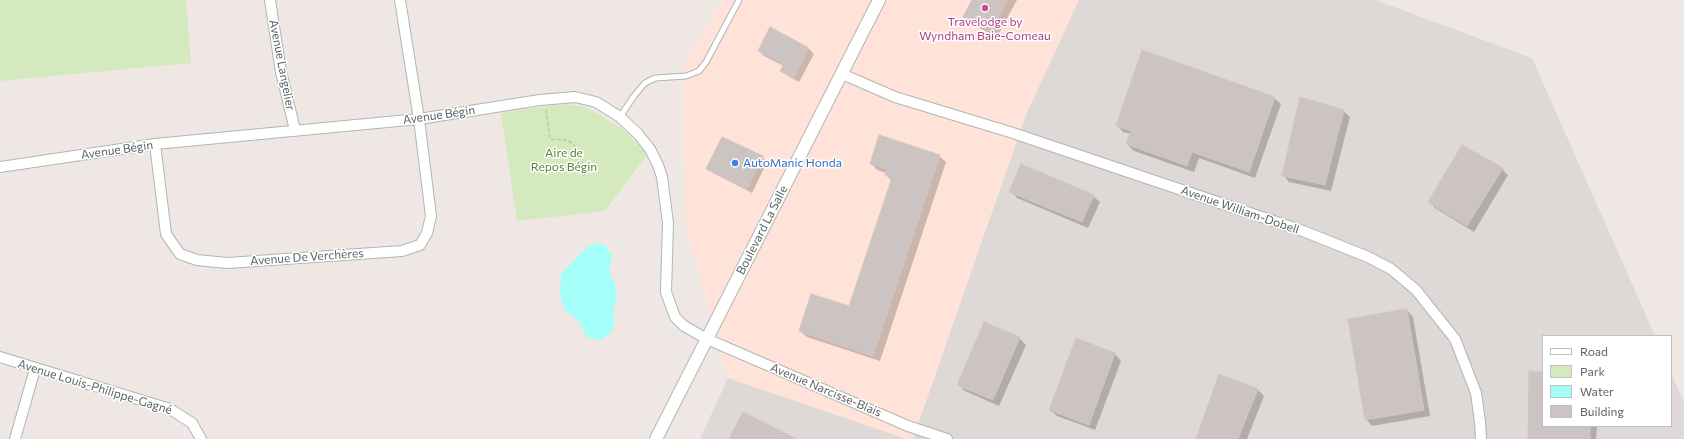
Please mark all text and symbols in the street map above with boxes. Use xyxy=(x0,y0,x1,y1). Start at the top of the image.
marker: Travelodge by Wyndham Baie-Comeau xyxy=(980,3,990,13)
place label: Travelodge by Wyndham Baie-Comeau xyxy=(919,15,1051,43)
street label: Avenue Langelier xyxy=(266,18,298,112)
street label: Avenue Bégin xyxy=(402,103,476,127)
street label: Avenue Bégin xyxy=(80,138,154,162)
park label: Aire de Repos Bégin xyxy=(531,146,597,174)
place label: AutoManic Honda xyxy=(743,156,842,170)
marker: AutoManic Honda xyxy=(730,158,740,168)
street label: Boulevard La Salle xyxy=(733,183,791,277)
street label: Avenue William-Dobell xyxy=(1179,183,1301,237)
street label: Avenue De Verchères xyxy=(250,246,364,268)
legend xyxy=(1542,335,1672,427)
text: Road xyxy=(1580,344,1608,358)
street label: Avenue Louis-Philippe-Gagné xyxy=(16,357,174,417)
street label: Avenue Narcisse-Blais xyxy=(768,360,884,420)
text: Park xyxy=(1580,364,1605,378)
text: Water xyxy=(1580,384,1614,398)
text: Building xyxy=(1580,404,1624,418)

